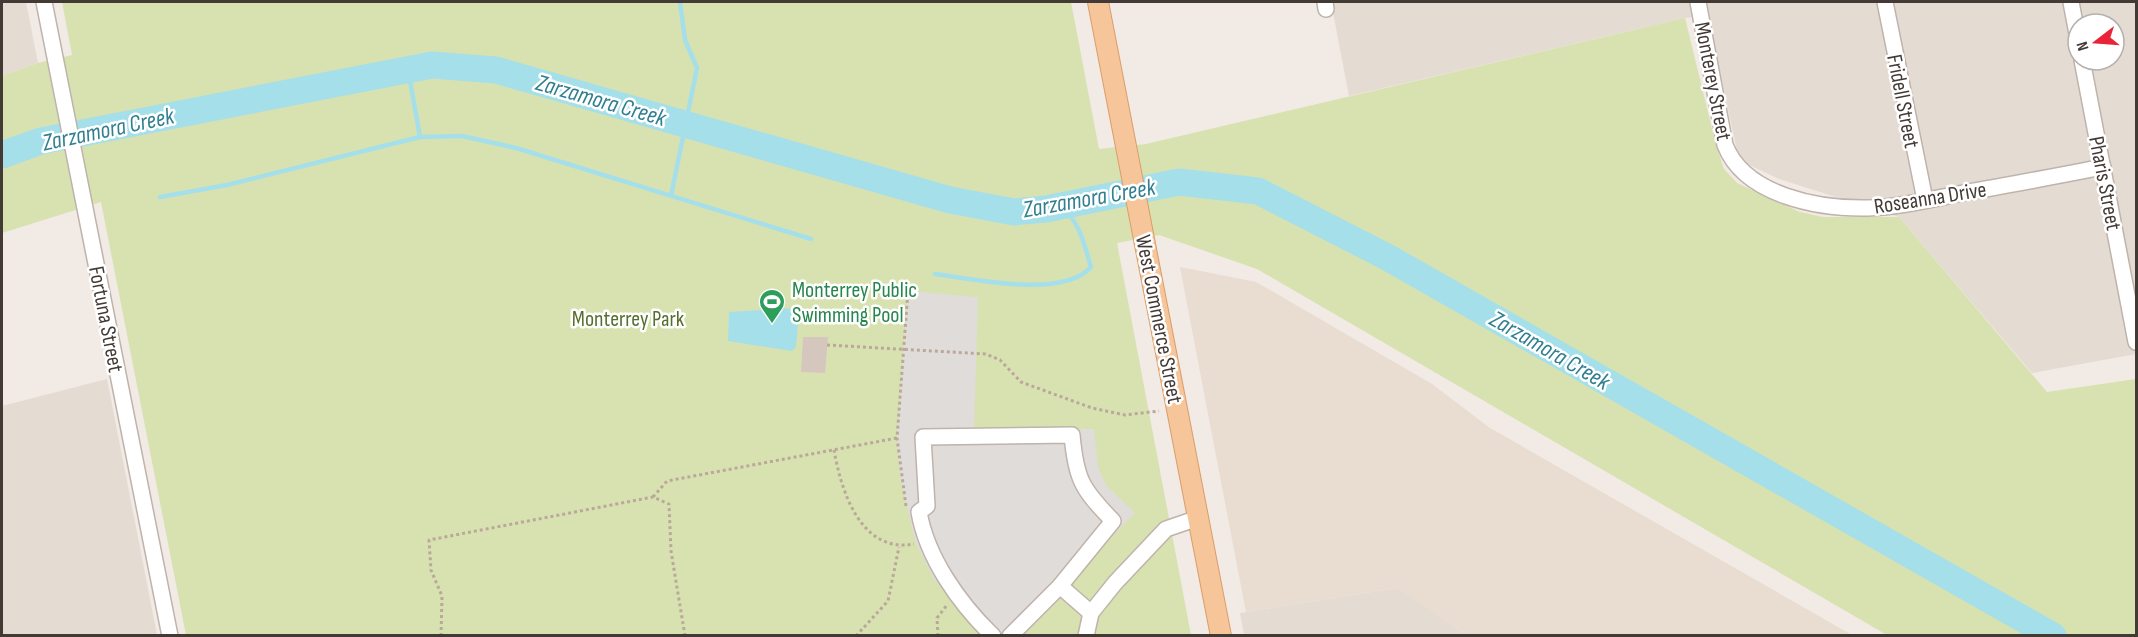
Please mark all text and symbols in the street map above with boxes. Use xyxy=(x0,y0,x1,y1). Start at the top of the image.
north arrow xyxy=(2066,12,2126,72)
street label: Monterey Street xyxy=(1688,20,1737,143)
text: N xyxy=(2073,39,2093,53)
street label: Fridell Street xyxy=(1880,52,1925,151)
water label: Zarzamora Creek xyxy=(532,68,670,133)
water label: Zarzamora Creek xyxy=(39,101,178,158)
street label: Pharis Street xyxy=(2082,134,2127,233)
water label: Zarzamora Creek xyxy=(1020,172,1158,225)
street label: Roseanna Drive xyxy=(1872,176,1988,221)
street label: West Commerce Street xyxy=(1129,233,1188,406)
street label: Fortuna Street xyxy=(82,264,129,375)
place label: Monterrey Public Swimming Pool xyxy=(792,277,917,329)
sports icon: Monterrey Public Swimming Pool xyxy=(757,287,787,325)
water label: Zarzamora Creek xyxy=(1484,304,1616,397)
park label: Monterrey Park xyxy=(572,306,685,333)

